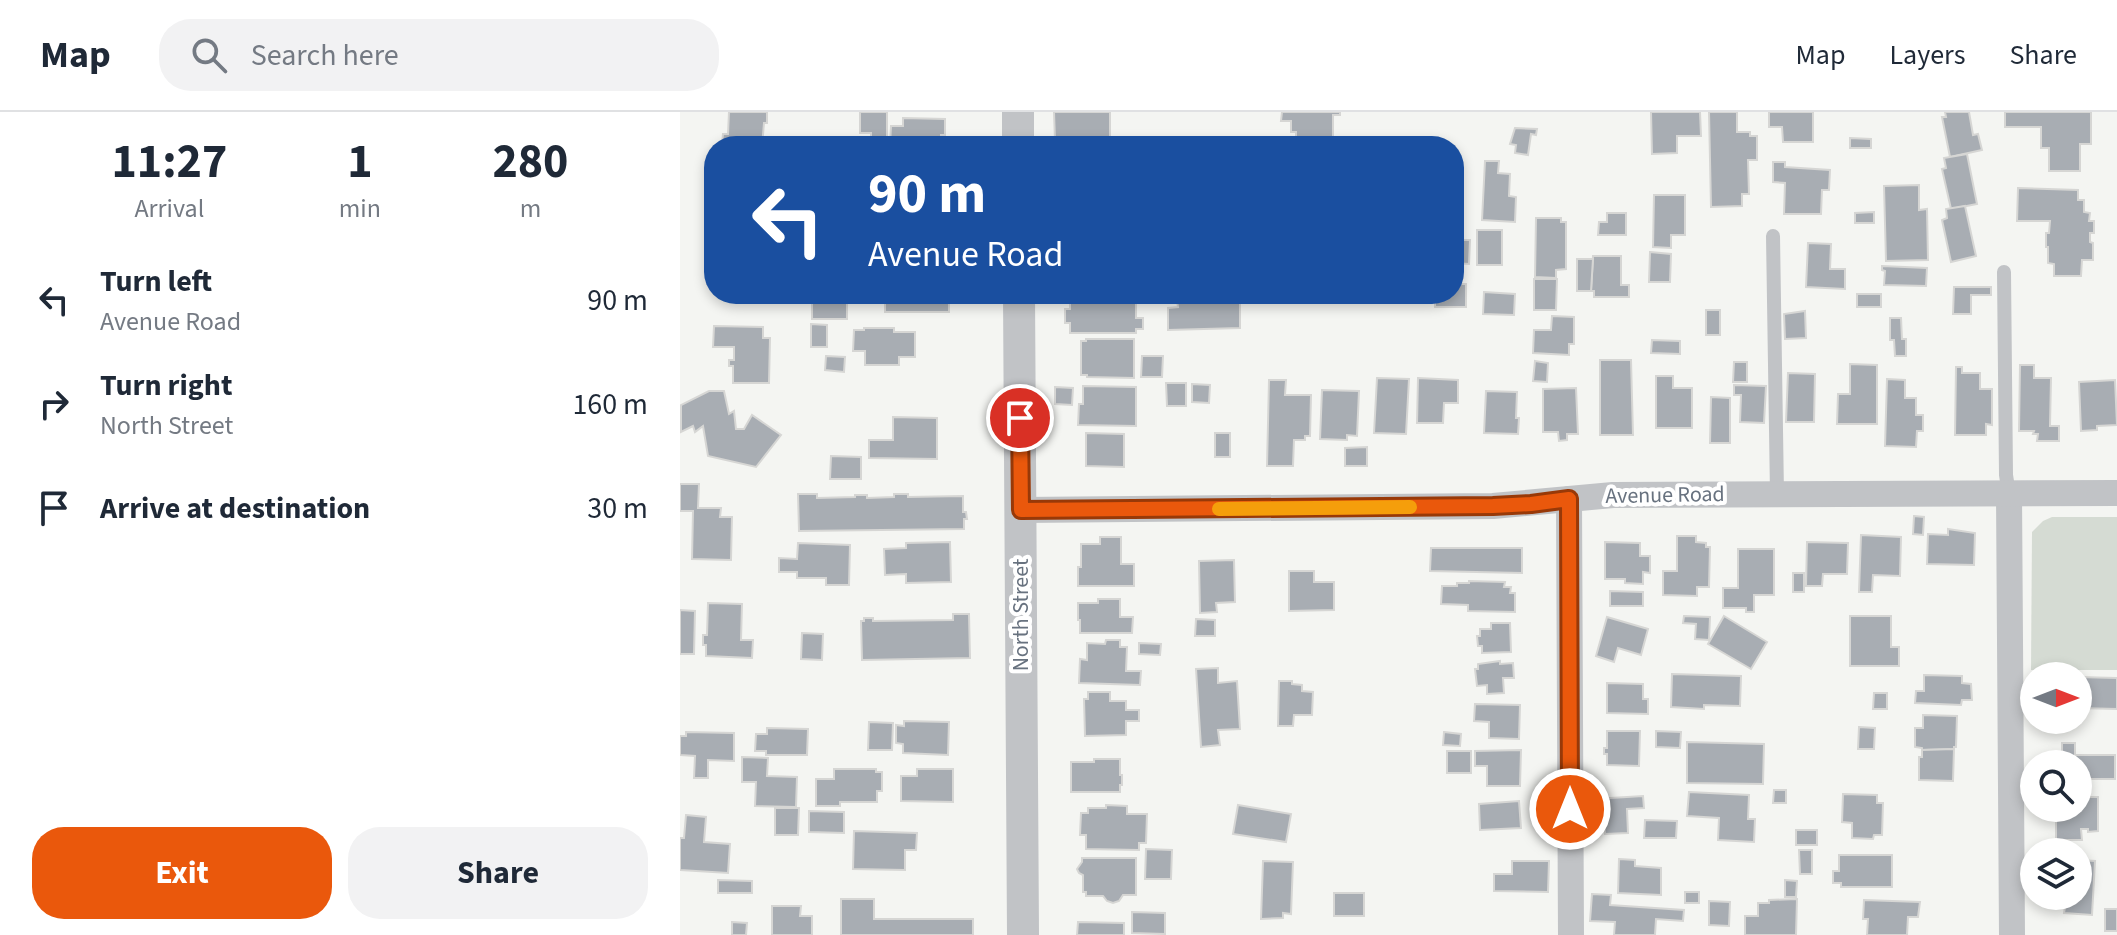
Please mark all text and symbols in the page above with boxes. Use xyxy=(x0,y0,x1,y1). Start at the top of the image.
search box xyxy=(159,19,719,91)
text: Map xyxy=(40,28,111,82)
icon: search xyxy=(187,33,231,77)
text: Search here xyxy=(251,34,399,77)
text: Map xyxy=(1795,35,1845,75)
text: Layers xyxy=(1889,35,1965,75)
text: Share xyxy=(2009,35,2077,75)
text: 11:27 xyxy=(111,128,227,196)
text: 1 xyxy=(347,128,373,196)
text: 280 xyxy=(492,128,568,196)
text: 90 m xyxy=(868,155,986,234)
icon: left xyxy=(736,168,840,272)
text: Arrival xyxy=(134,190,204,227)
text: min xyxy=(339,190,381,227)
text: m xyxy=(520,190,541,227)
text: Avenue Road xyxy=(868,229,1063,280)
text: Turn left xyxy=(100,260,212,303)
icon: left xyxy=(32,278,76,322)
text: 90 m xyxy=(587,279,648,322)
text: Avenue Road xyxy=(100,303,241,340)
text: Turn right xyxy=(100,364,232,407)
icon: right xyxy=(32,382,76,426)
text: 160 m xyxy=(572,383,648,426)
pin xyxy=(986,384,1054,452)
icon: arrive xyxy=(998,396,1042,440)
text: North Street xyxy=(100,407,233,444)
street label: Avenue Road xyxy=(1605,478,1725,512)
icon: arrive xyxy=(32,486,76,530)
text: Arrive at destination xyxy=(100,487,370,530)
text: 30 m xyxy=(587,487,648,530)
street label: North Street xyxy=(1005,558,1037,671)
north arrow xyxy=(2020,662,2092,734)
map controls xyxy=(2020,662,2092,910)
button: search xyxy=(2020,750,2092,822)
position arrow xyxy=(1528,767,1612,851)
button: Exit xyxy=(32,827,332,919)
button: Share xyxy=(348,827,648,919)
button: layers xyxy=(2020,838,2092,910)

